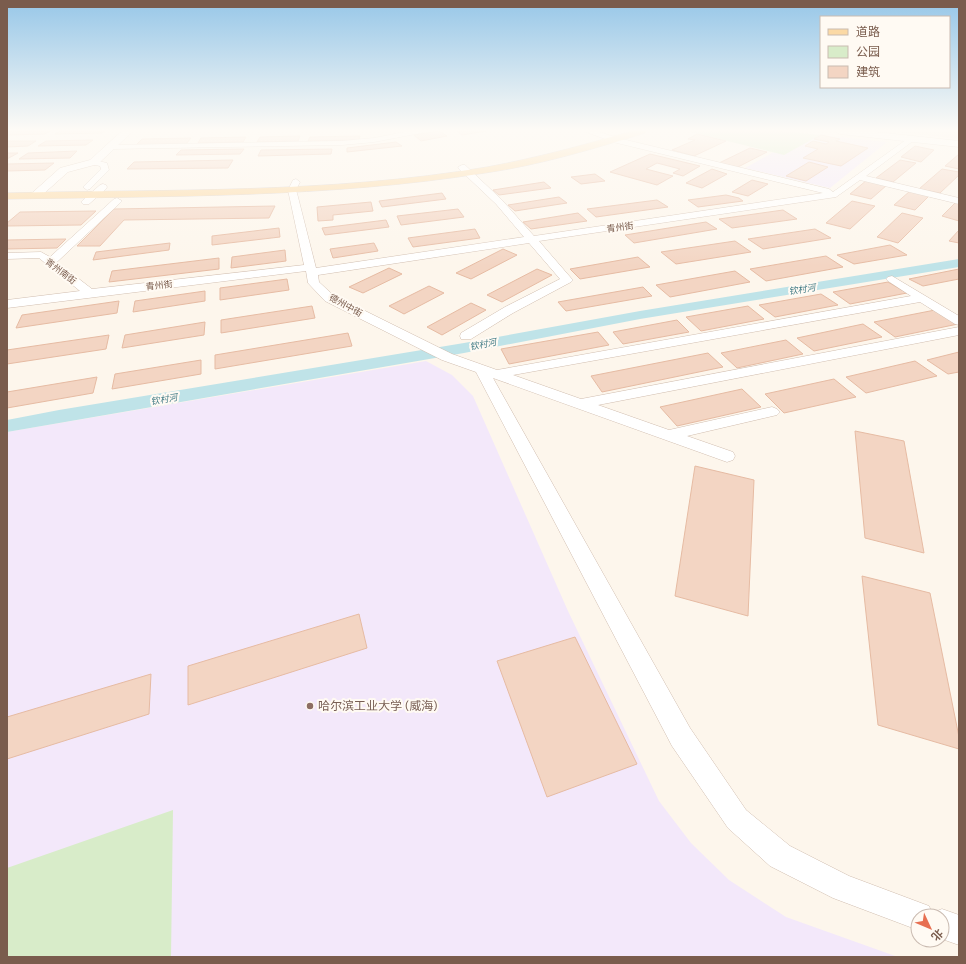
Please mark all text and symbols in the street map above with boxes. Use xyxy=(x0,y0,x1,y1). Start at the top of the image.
legend xyxy=(820,16,950,88)
text: 道路 xyxy=(856,25,880,39)
text: 公园 xyxy=(856,45,880,59)
text: 建筑 xyxy=(856,65,880,79)
street label: 青州街 xyxy=(606,220,634,234)
street label: 青州南街 xyxy=(43,256,79,286)
street label: 青州街 xyxy=(145,278,173,292)
water label: 钦村河 xyxy=(788,281,818,297)
street label: 德州中街 xyxy=(328,291,364,319)
water label: 钦村河 xyxy=(469,336,499,352)
water label: 钦村河 xyxy=(150,391,180,407)
place label: 哈尔滨工业大学 (威海) xyxy=(318,699,437,713)
marker: 哈尔滨工业大学 (威海) xyxy=(305,701,315,711)
north arrow xyxy=(910,908,950,948)
text: 北 xyxy=(928,926,945,943)

